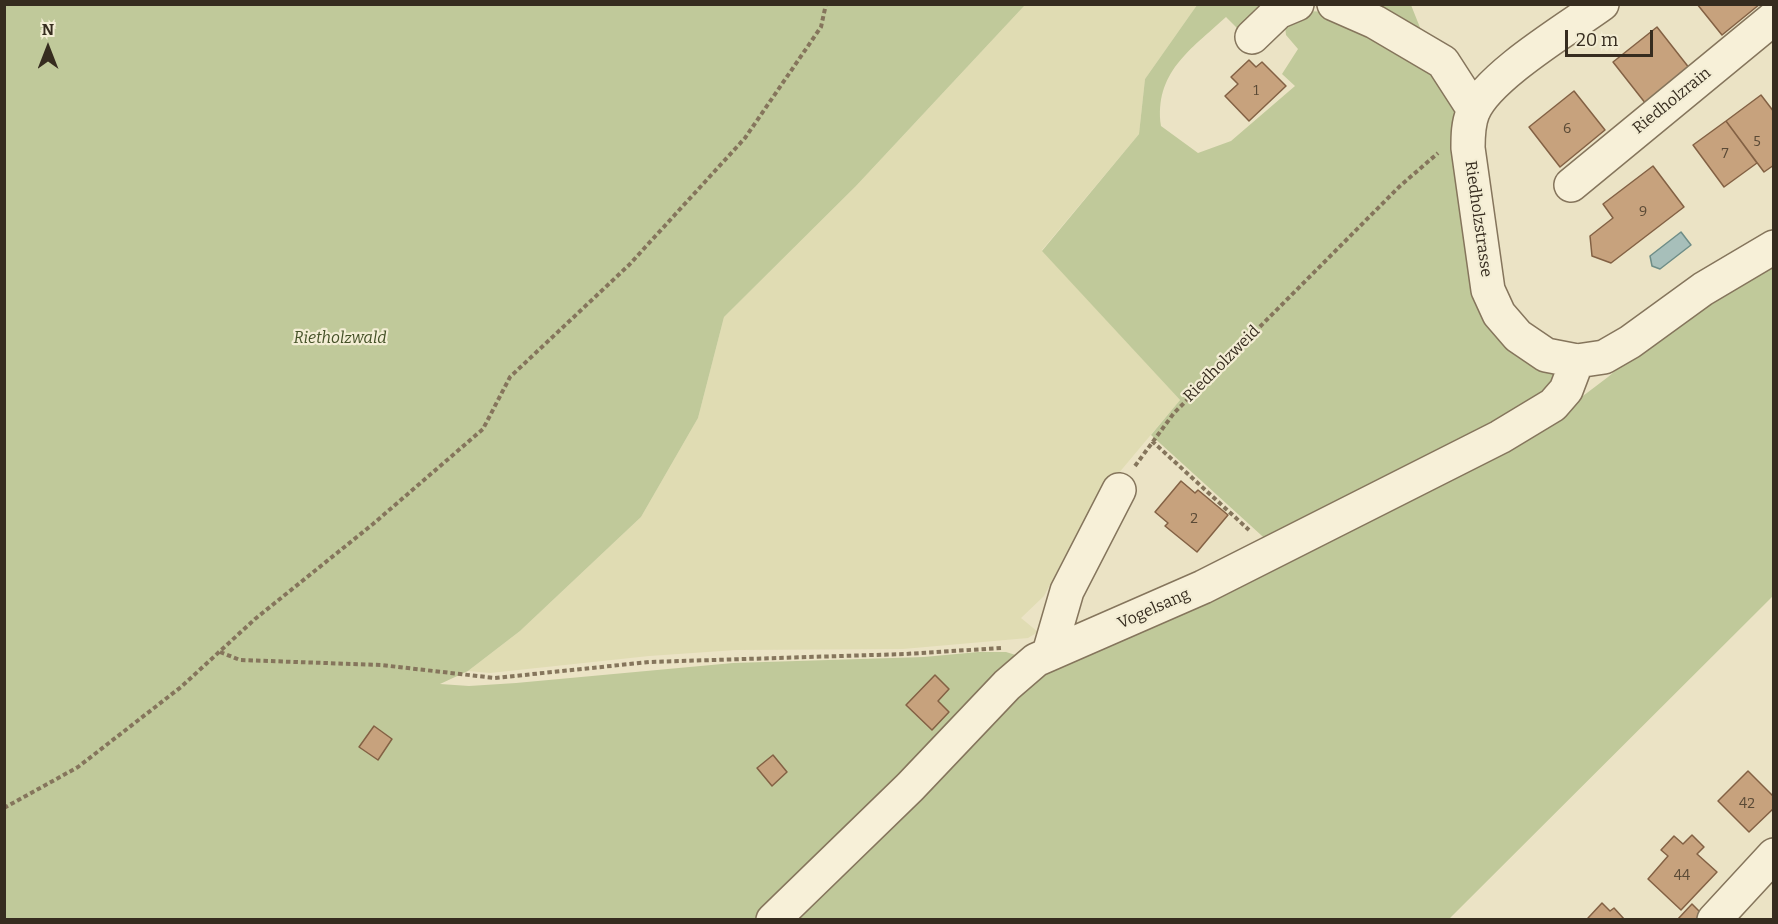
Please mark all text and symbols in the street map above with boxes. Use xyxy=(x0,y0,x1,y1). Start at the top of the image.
north arrow xyxy=(18,18,78,78)
scale bar xyxy=(1568,18,1656,56)
text: N xyxy=(42,20,54,39)
text: 20 m xyxy=(1576,29,1618,51)
street label: Riedholzrain xyxy=(1629,64,1715,138)
house number: 1 xyxy=(1253,83,1259,99)
house number: 6 xyxy=(1563,121,1571,137)
house number: 5 xyxy=(1753,134,1761,150)
house number: 7 xyxy=(1721,146,1729,162)
street label: Riedholzstrasse xyxy=(1460,160,1496,278)
house number: 9 xyxy=(1639,204,1647,220)
street label: Riedholzweid xyxy=(1180,322,1264,406)
park label: Rietholzwald xyxy=(293,329,387,349)
house number: 2 xyxy=(1190,511,1198,527)
street label: Vogelsang xyxy=(1115,585,1193,633)
house number: 42 xyxy=(1739,796,1755,812)
house number: 44 xyxy=(1674,868,1690,884)

